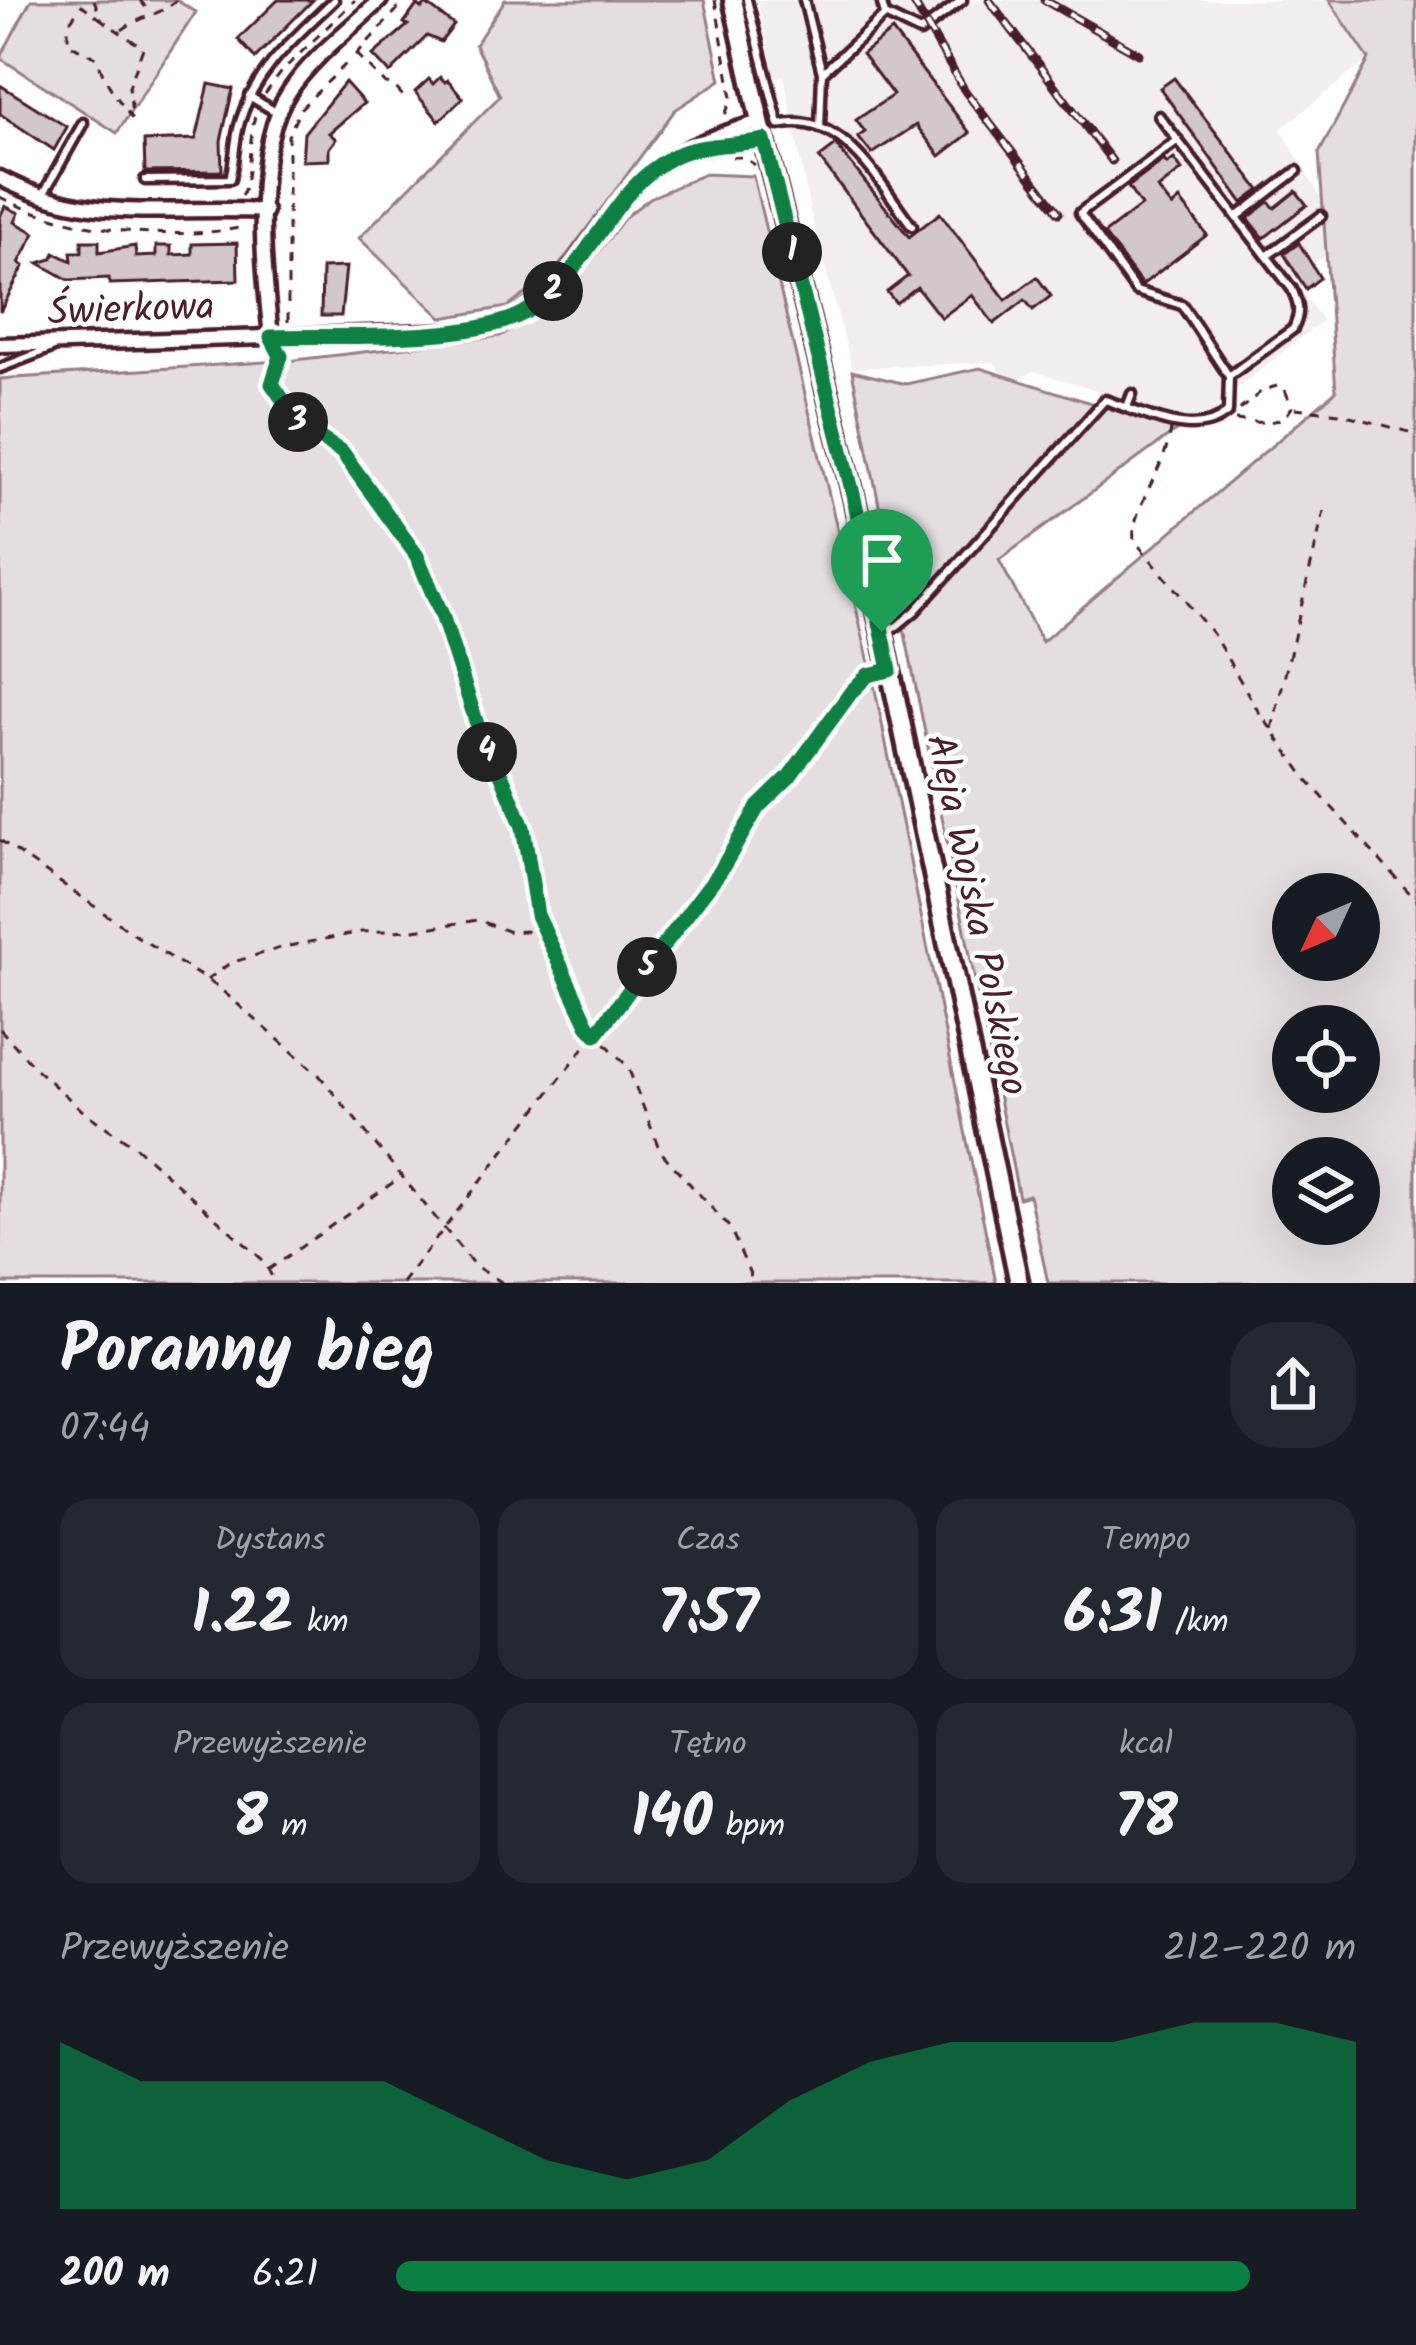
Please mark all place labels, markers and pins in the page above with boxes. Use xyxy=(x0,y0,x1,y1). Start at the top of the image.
pin: 1 xyxy=(762,222,822,282)
pin: 2 xyxy=(523,261,583,321)
pin: 3 xyxy=(268,392,328,452)
pin xyxy=(831,509,933,632)
pin: 4 xyxy=(457,722,517,782)
pin: 5 xyxy=(617,937,677,997)

